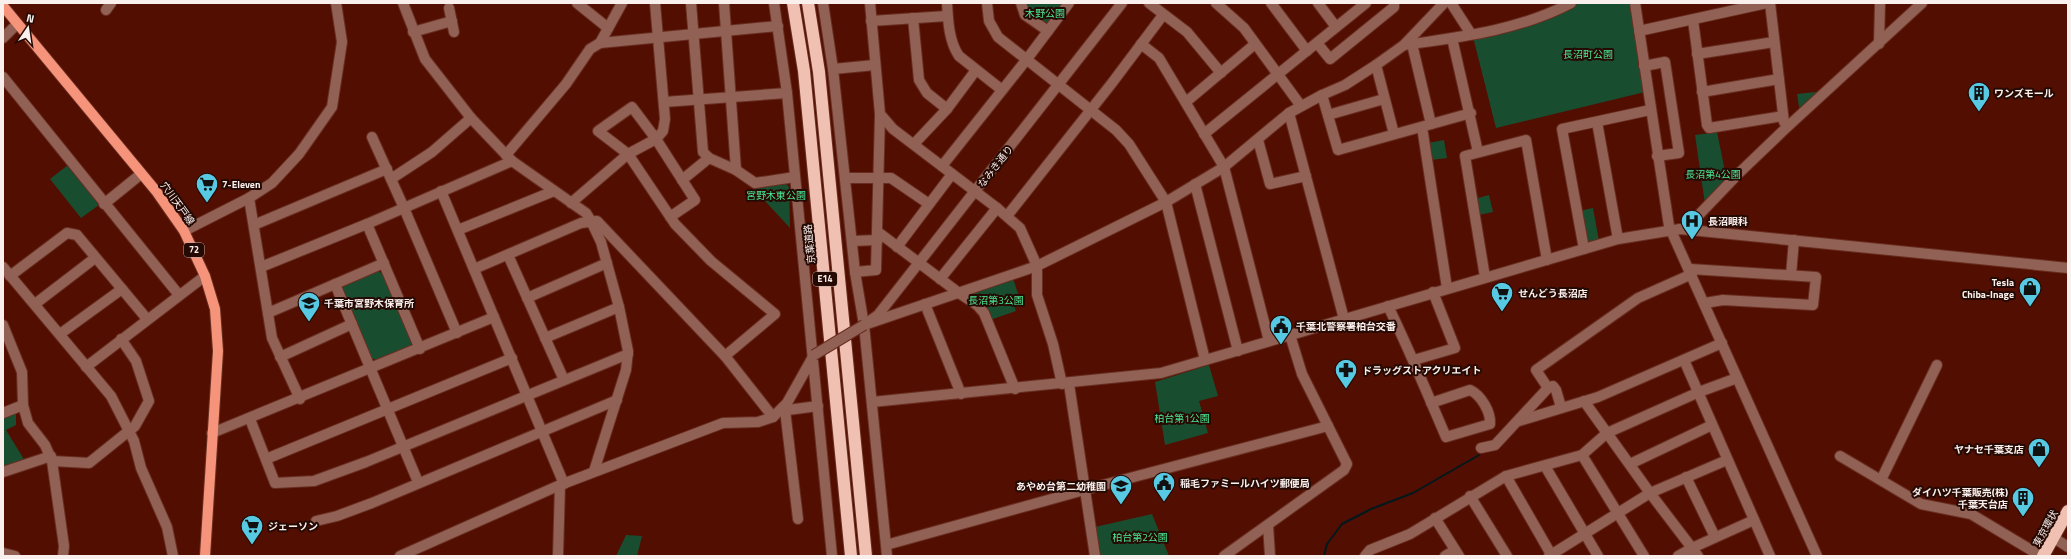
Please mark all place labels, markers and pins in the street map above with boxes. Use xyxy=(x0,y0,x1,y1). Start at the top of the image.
building icon: ワンズモール xyxy=(1966,80,1992,113)
place label: ワンズモール xyxy=(1994,86,2054,101)
supermarket icon: 7-Eleven xyxy=(194,171,220,204)
place label: 7-Eleven xyxy=(222,177,261,192)
hospital icon: 長沼眼科 xyxy=(1679,208,1705,241)
place label: 長沼眼科 xyxy=(1708,214,1748,229)
place label: Tesla Chiba-Inage xyxy=(1962,275,2014,302)
shop icon: Tesla Chiba-Inage xyxy=(2017,275,2043,308)
supermarket icon: せんどう長沼店 xyxy=(1489,280,1515,313)
place label: せんどう長沼店 xyxy=(1518,286,1588,301)
school or university icon: 千葉市宮野木保育所 xyxy=(296,290,322,323)
place label: 千葉市宮野木保育所 xyxy=(324,296,414,311)
public building icon: 千葉北警察署柏台交番 xyxy=(1268,313,1294,346)
place label: 千葉北警察署柏台交番 xyxy=(1296,319,1396,334)
pharmacy icon: ドラッグストアクリエイト xyxy=(1333,357,1359,390)
place label: ドラッグストアクリエイト xyxy=(1362,363,1482,378)
shop icon: ヤナセ千葉支店 xyxy=(2026,436,2052,469)
place label: ヤナセ千葉支店 xyxy=(1954,442,2024,457)
public building icon: 稲毛ファミールハイツ郵便局 xyxy=(1151,470,1177,503)
school or university icon: あやめ台第二幼稚園 xyxy=(1108,473,1134,506)
place label: 稲毛ファミールハイツ郵便局 xyxy=(1180,476,1310,491)
place label: あやめ台第二幼稚園 xyxy=(1016,479,1106,494)
place label: ダイハツ千葉販売(株) 千葉天台店 xyxy=(1912,485,2008,512)
building icon: ダイハツ千葉販売(株) 千葉天台店 xyxy=(2010,485,2036,518)
supermarket icon: ジェーソン xyxy=(239,513,265,546)
place label: ジェーソン xyxy=(268,519,318,534)

